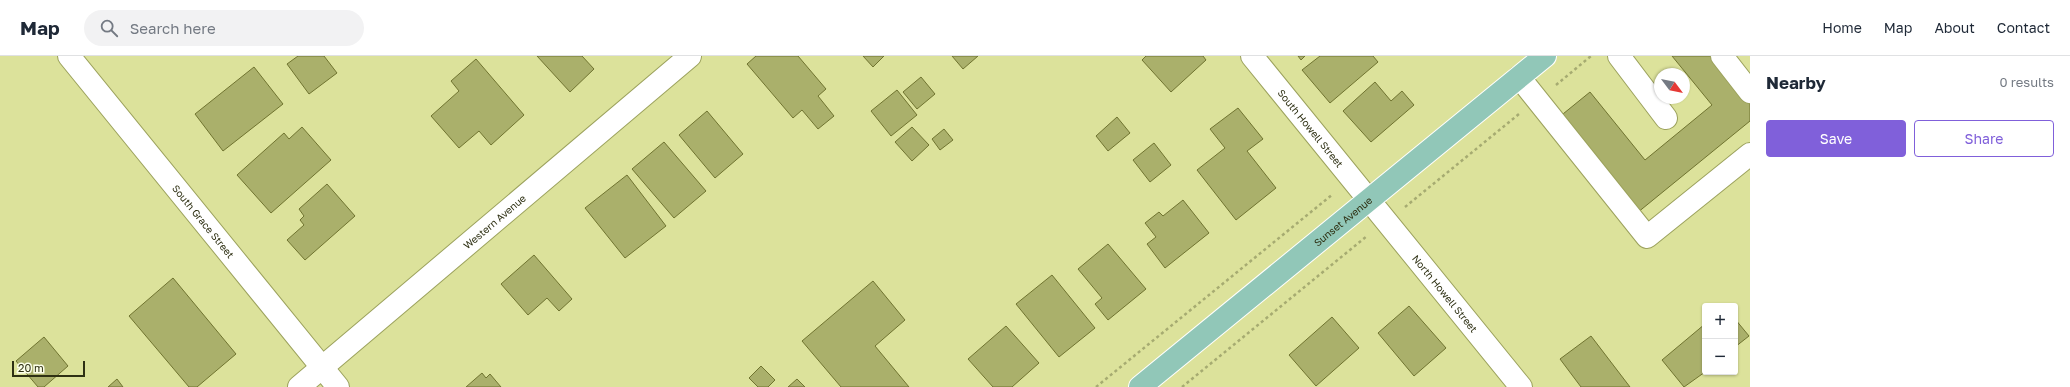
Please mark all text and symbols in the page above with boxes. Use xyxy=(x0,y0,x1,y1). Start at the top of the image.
search box xyxy=(84,10,364,46)
text: Map xyxy=(20,16,60,39)
icon: search xyxy=(98,17,120,39)
text: Search here xyxy=(130,19,216,37)
text: Home xyxy=(1822,19,1862,36)
text: Map xyxy=(1884,19,1912,36)
text: About xyxy=(1934,19,1975,36)
text: Contact xyxy=(1997,19,2050,36)
north arrow xyxy=(1654,68,1690,104)
text: Nearby xyxy=(1766,72,1826,93)
text: 0 results xyxy=(1999,74,2054,90)
street label: South Howell Street xyxy=(1275,87,1346,170)
button: Save xyxy=(1766,120,1906,157)
button: Share xyxy=(1914,120,2054,157)
street label: South Grace Street xyxy=(170,182,237,260)
street label: Western Avenue xyxy=(461,192,528,251)
street label: Sunset Avenue xyxy=(1311,194,1375,249)
street label: North Howell Street xyxy=(1410,252,1480,335)
map controls xyxy=(1702,303,1738,375)
button: + xyxy=(1702,303,1738,339)
button: − xyxy=(1702,339,1738,375)
scale bar xyxy=(12,359,85,378)
text: 20 m xyxy=(18,361,44,374)

